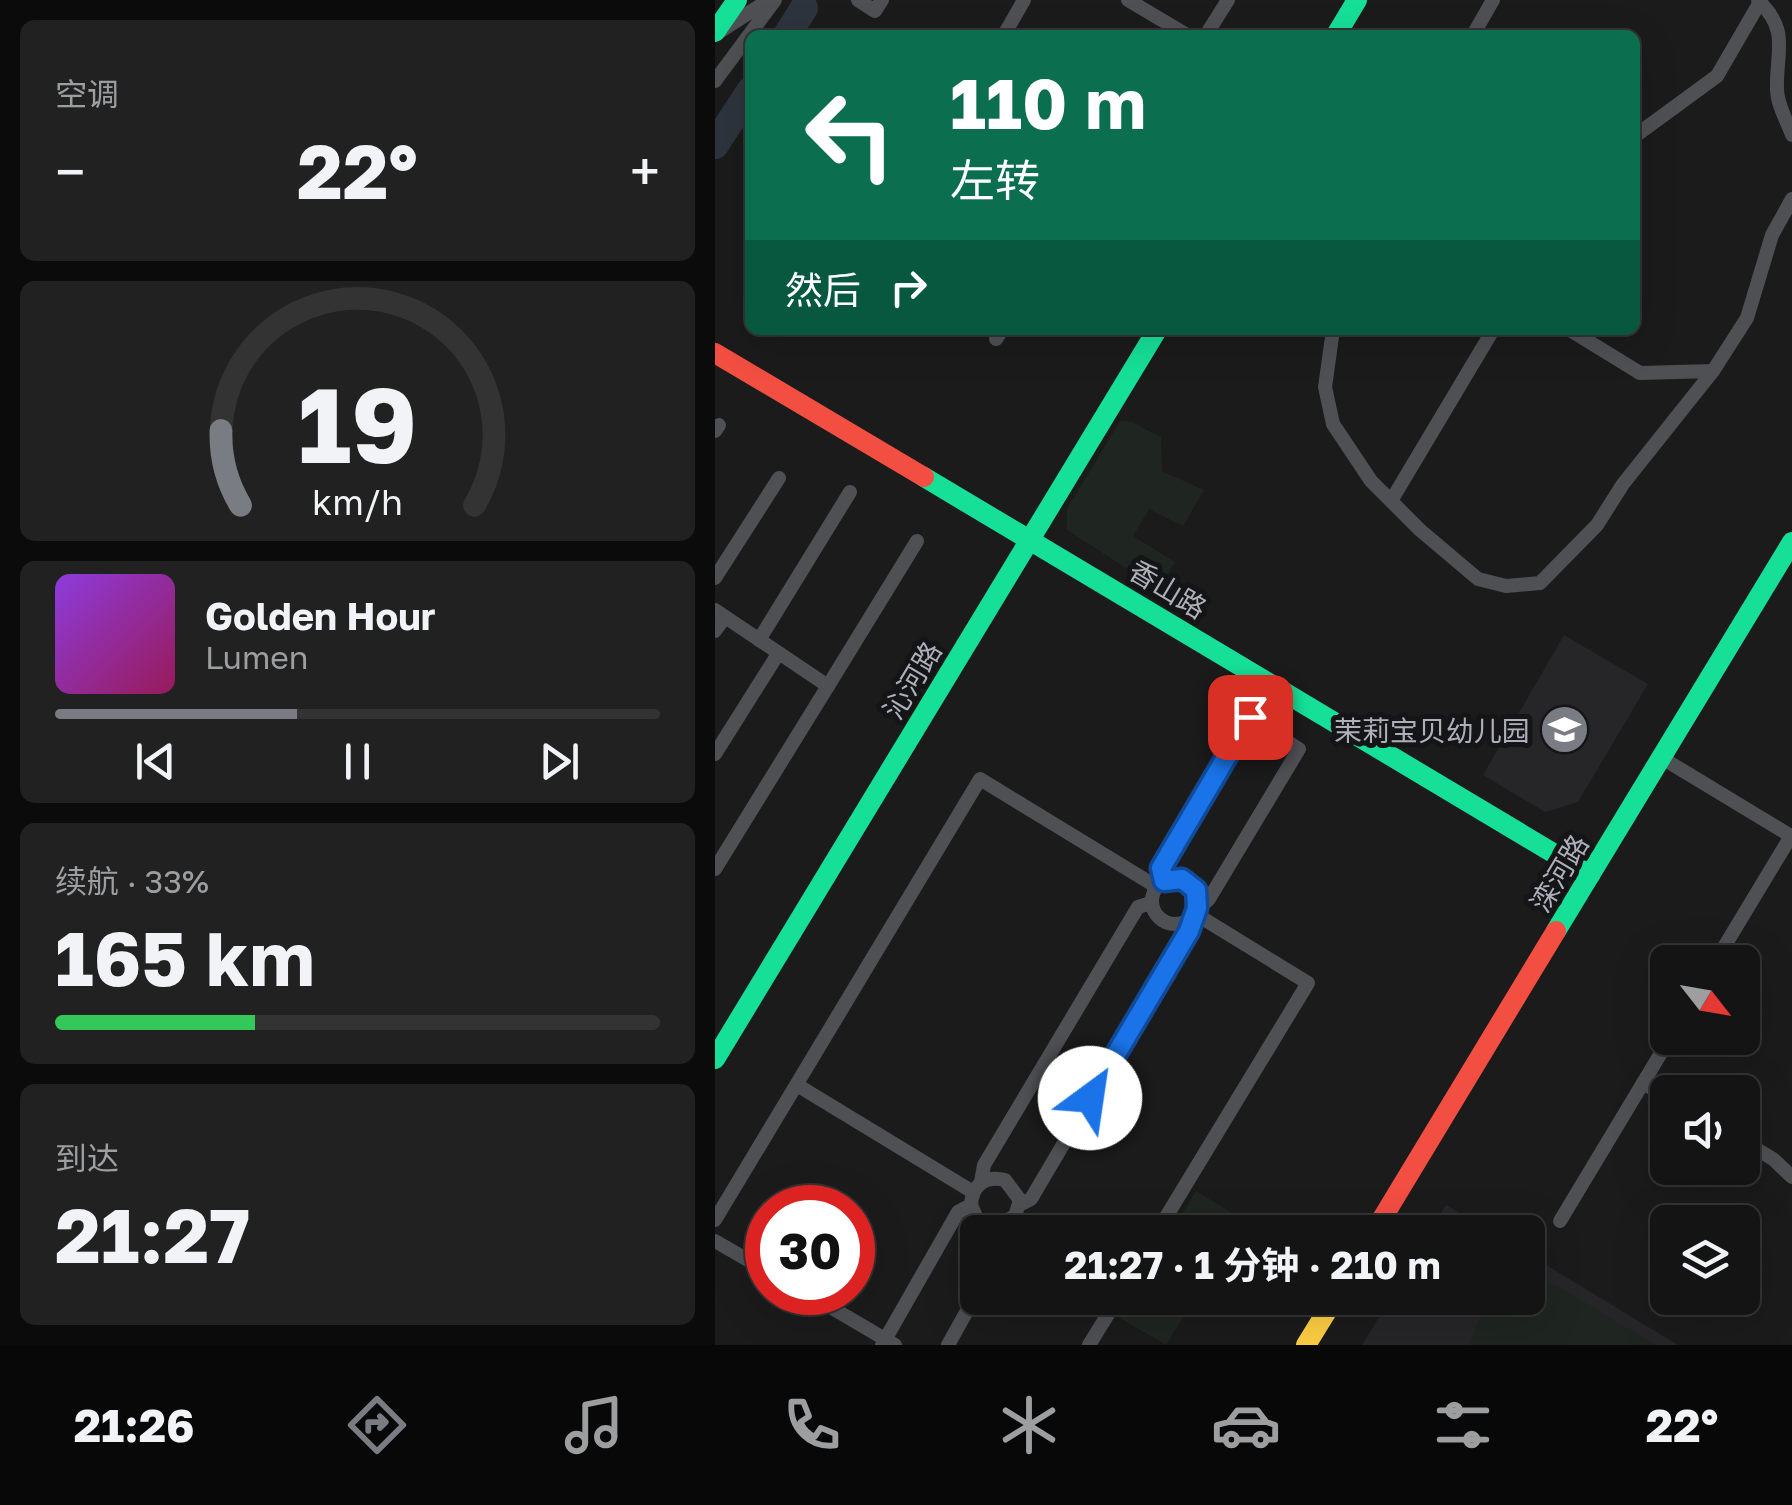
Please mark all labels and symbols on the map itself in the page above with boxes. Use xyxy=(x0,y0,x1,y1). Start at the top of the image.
street label: 香山路 xyxy=(1123,553,1213,625)
street label: 沁河路 xyxy=(876,635,948,725)
pin xyxy=(1208,675,1293,760)
school or university icon: 茉莉宝贝幼儿园 xyxy=(1539,704,1591,756)
place label: 茉莉宝贝幼儿园 xyxy=(1334,714,1530,747)
street label: 滦河路 xyxy=(1523,828,1595,918)
north arrow xyxy=(1650,945,1760,1055)
position arrow xyxy=(1038,1046,1142,1150)
speed limit sign: 30 xyxy=(745,1185,875,1315)

